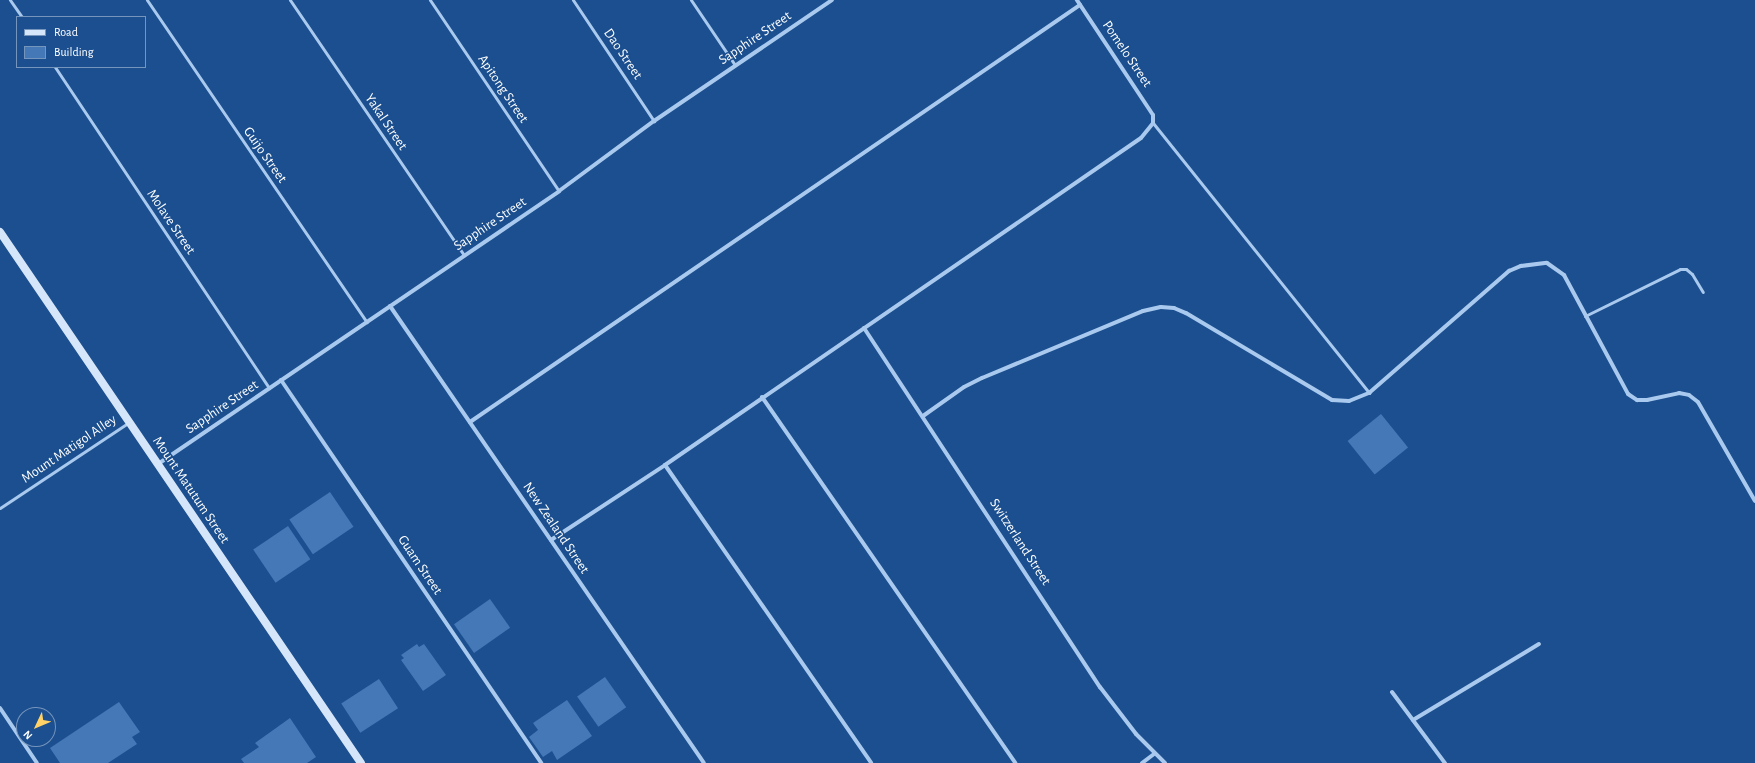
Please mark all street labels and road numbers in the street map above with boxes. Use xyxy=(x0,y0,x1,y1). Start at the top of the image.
street label: Sapphire Street xyxy=(716,8,794,68)
street label: Pomelo Street xyxy=(1099,18,1155,90)
street label: Dao Street xyxy=(600,25,646,83)
street label: Apitong Street xyxy=(474,52,532,126)
street label: Yakal Street xyxy=(361,91,411,153)
street label: Guijo Street xyxy=(240,124,290,186)
street label: Molave Street xyxy=(143,186,199,258)
street label: Sapphire Street xyxy=(451,194,529,254)
street label: Sapphire Street xyxy=(183,377,261,437)
street label: Mount Matigol Alley xyxy=(18,411,120,487)
street label: Mount Matutum Street xyxy=(149,433,233,547)
street label: New Zealand Street xyxy=(519,479,593,577)
street label: Switzerland Street xyxy=(986,496,1054,588)
street label: Guam Street xyxy=(394,532,446,598)

